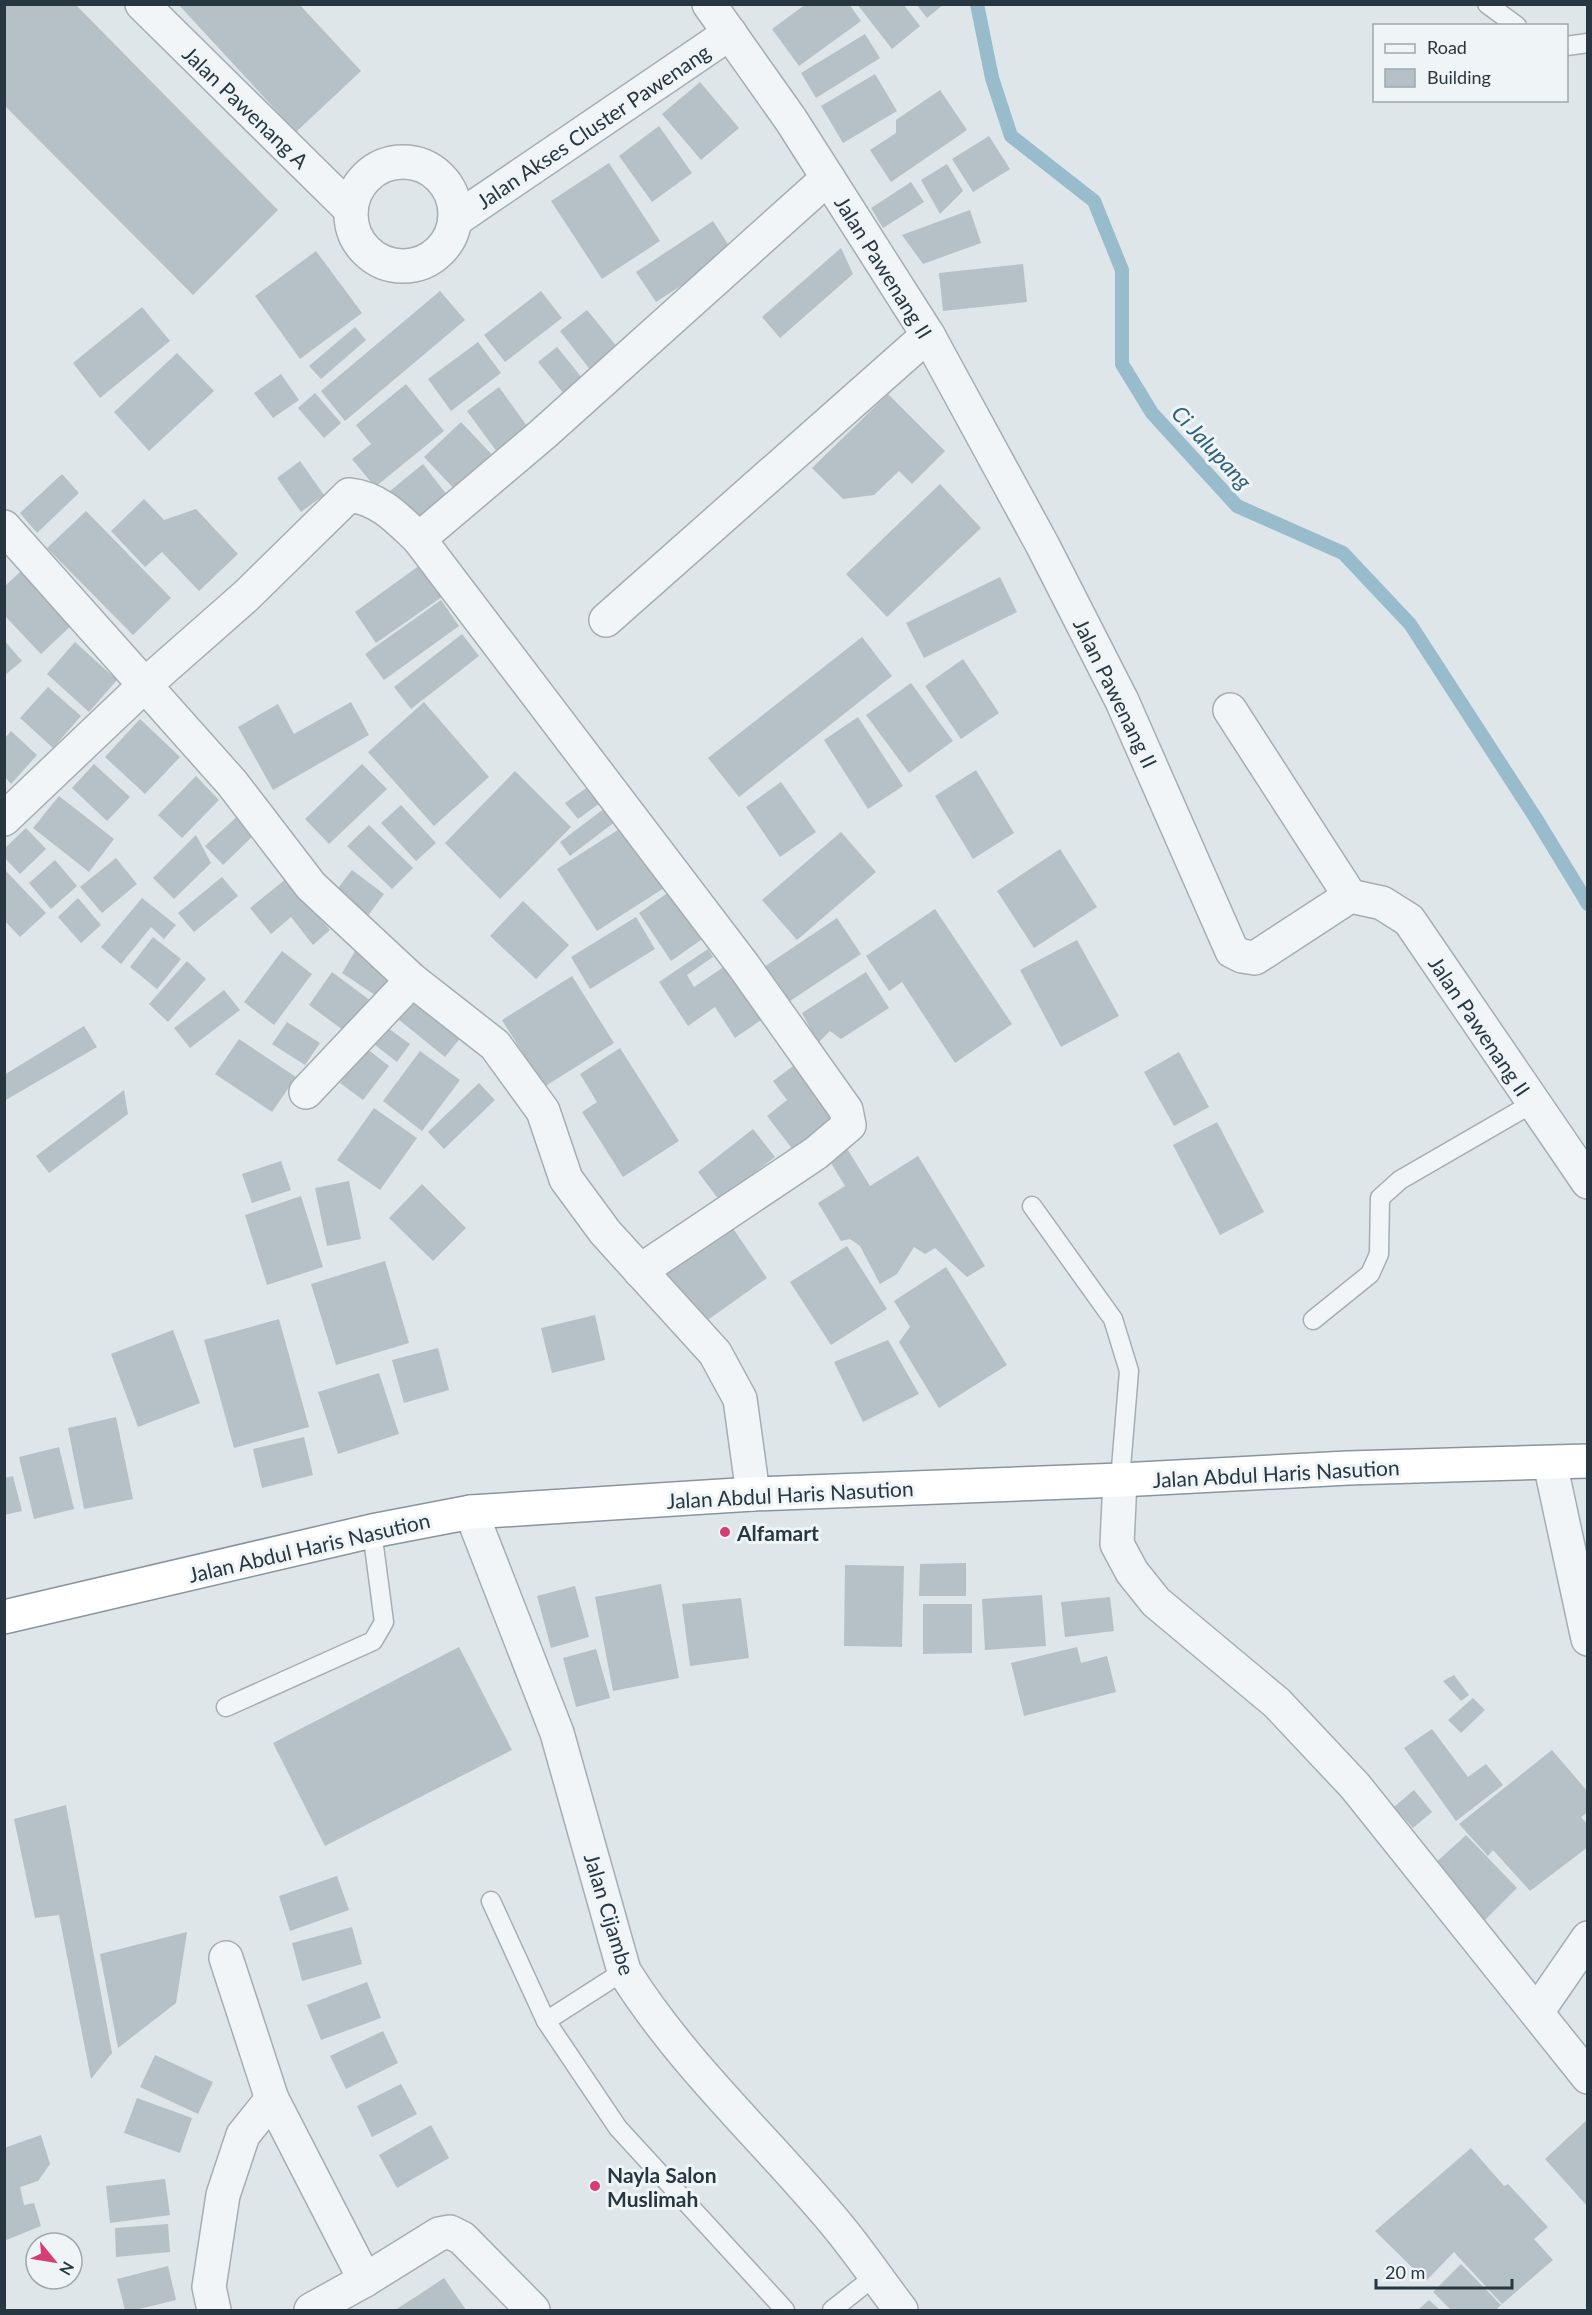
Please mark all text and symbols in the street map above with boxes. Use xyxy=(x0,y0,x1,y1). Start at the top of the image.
legend xyxy=(1373,24,1568,102)
text: Road xyxy=(1427,36,1467,58)
street label: Jalan Akses Cluster Pawenang xyxy=(472,38,714,214)
street label: Jalan Pawenang A xyxy=(178,41,315,174)
text: Building xyxy=(1427,66,1491,88)
street label: Jalan Pawenang II xyxy=(830,191,938,343)
water label: Ci Jalupang xyxy=(1166,399,1258,495)
street label: Jalan Pawenang II xyxy=(1069,614,1163,772)
street label: Jalan Pawenang II xyxy=(1424,951,1536,1101)
street label: Jalan Abdul Haris Nasution xyxy=(1152,1454,1400,1492)
street label: Jalan Abdul Haris Nasution xyxy=(666,1475,914,1513)
street label: Jalan Abdul Haris Nasution xyxy=(186,1507,432,1587)
place label: Alfamart xyxy=(736,1520,819,1545)
marker: Alfamart xyxy=(718,1525,732,1539)
street label: Jalan Cijambe xyxy=(580,1850,640,1978)
place label: Nayla Salon Muslimah xyxy=(607,2162,716,2211)
marker: Nayla Salon Muslimah xyxy=(588,2179,602,2193)
north arrow xyxy=(24,2231,84,2291)
scale bar xyxy=(1376,2252,1512,2290)
text: N xyxy=(56,2259,79,2279)
text: 20 m xyxy=(1385,2261,1425,2283)

